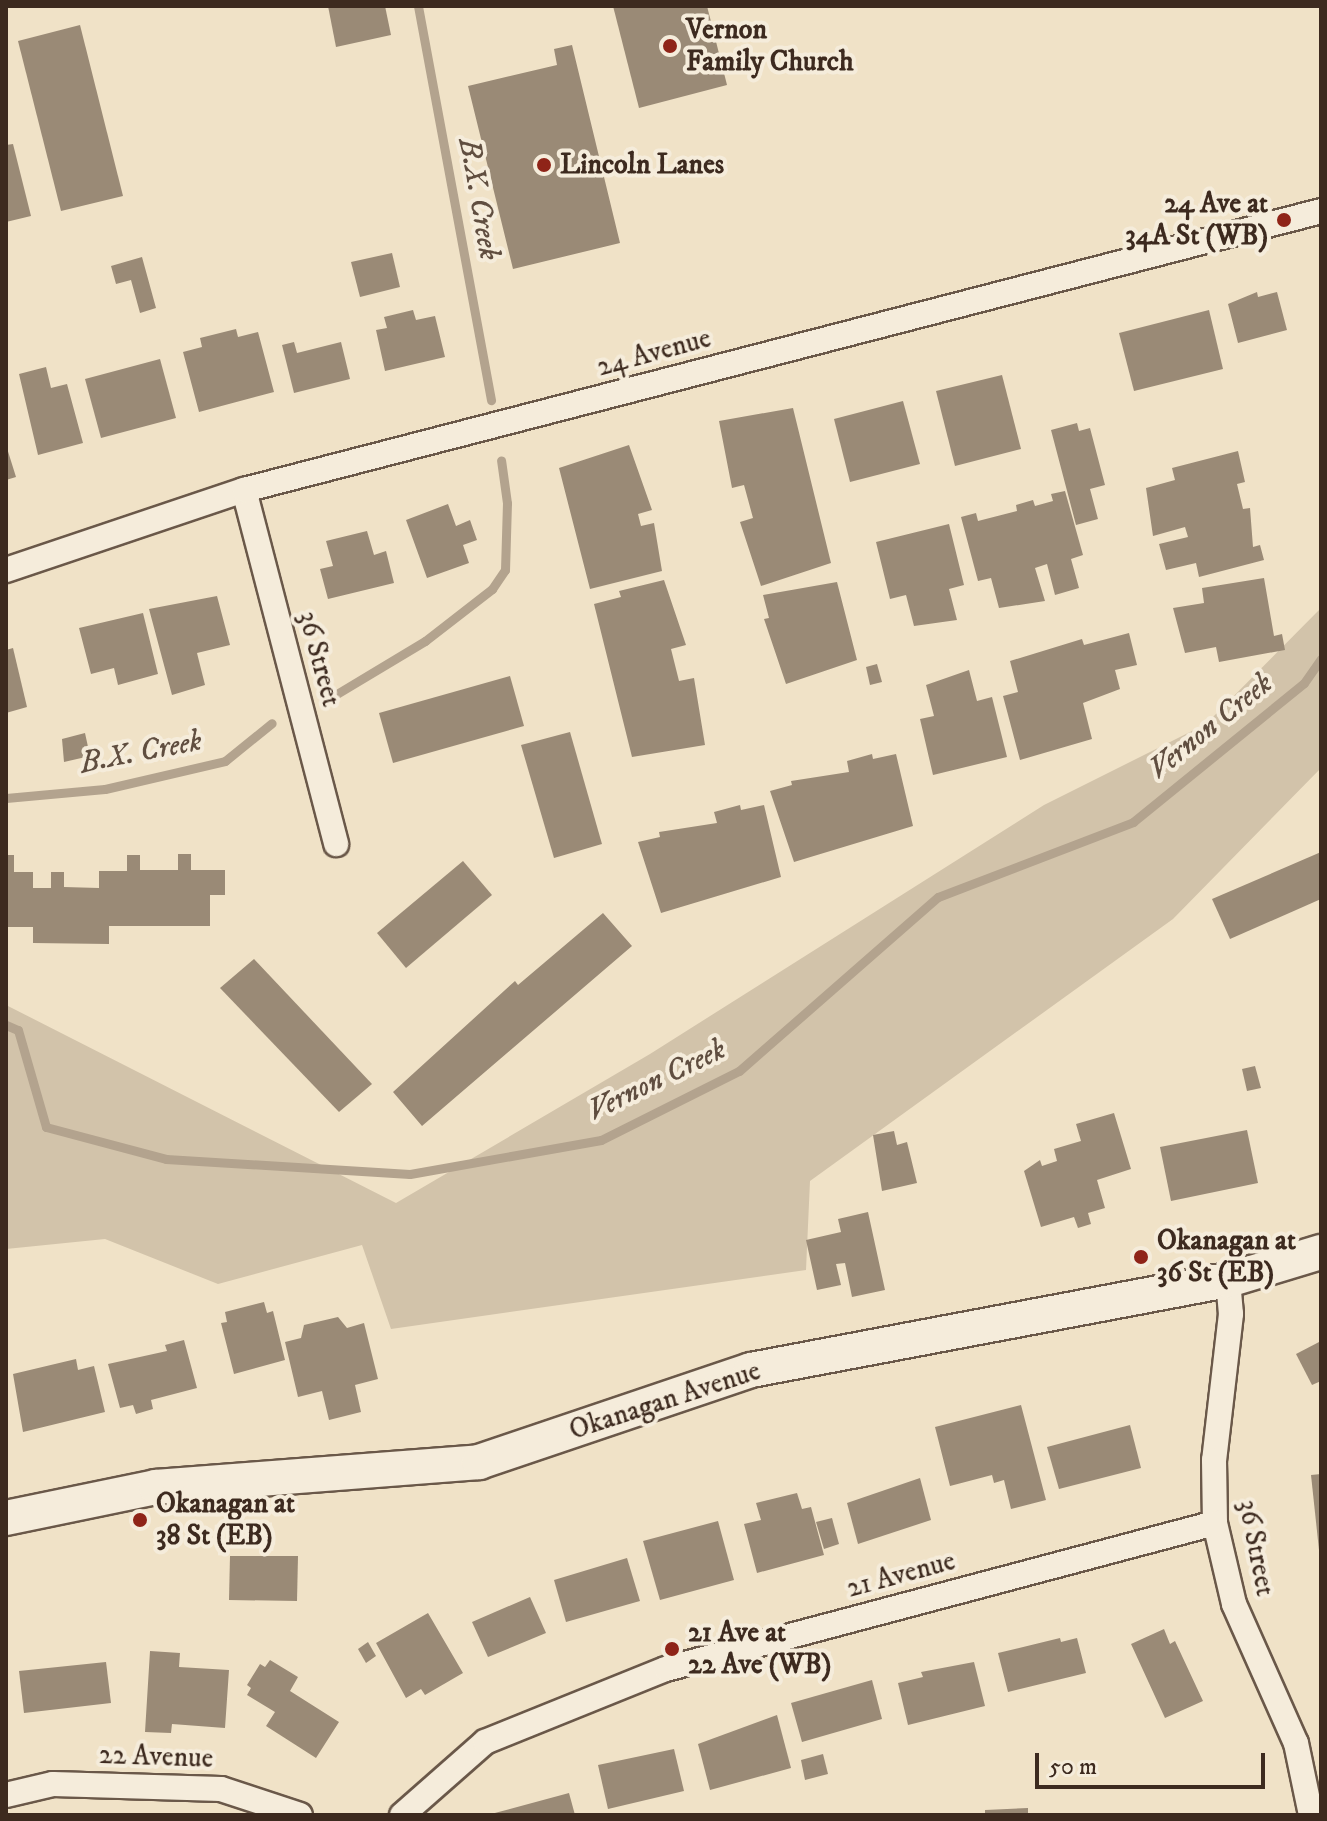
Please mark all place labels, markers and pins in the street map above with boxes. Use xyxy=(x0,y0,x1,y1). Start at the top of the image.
place label: Vernon Family Church xyxy=(686,13,854,79)
marker: Vernon Family Church xyxy=(661,37,679,55)
place label: Lincoln Lanes xyxy=(560,148,724,182)
marker: Lincoln Lanes xyxy=(535,156,553,174)
place label: 24 Ave at 34A St (WB) xyxy=(1125,187,1268,253)
marker: 24 Ave at 34A St (WB) xyxy=(1275,211,1293,229)
place label: Okanagan at 36 St (EB) xyxy=(1157,1224,1296,1290)
marker: Okanagan at 36 St (EB) xyxy=(1132,1248,1150,1266)
place label: Okanagan at 38 St (EB) xyxy=(156,1487,295,1553)
marker: Okanagan at 38 St (EB) xyxy=(131,1511,149,1529)
place label: 21 Ave at 22 Ave (WB) xyxy=(688,1616,831,1682)
marker: 21 Ave at 22 Ave (WB) xyxy=(663,1640,681,1658)

